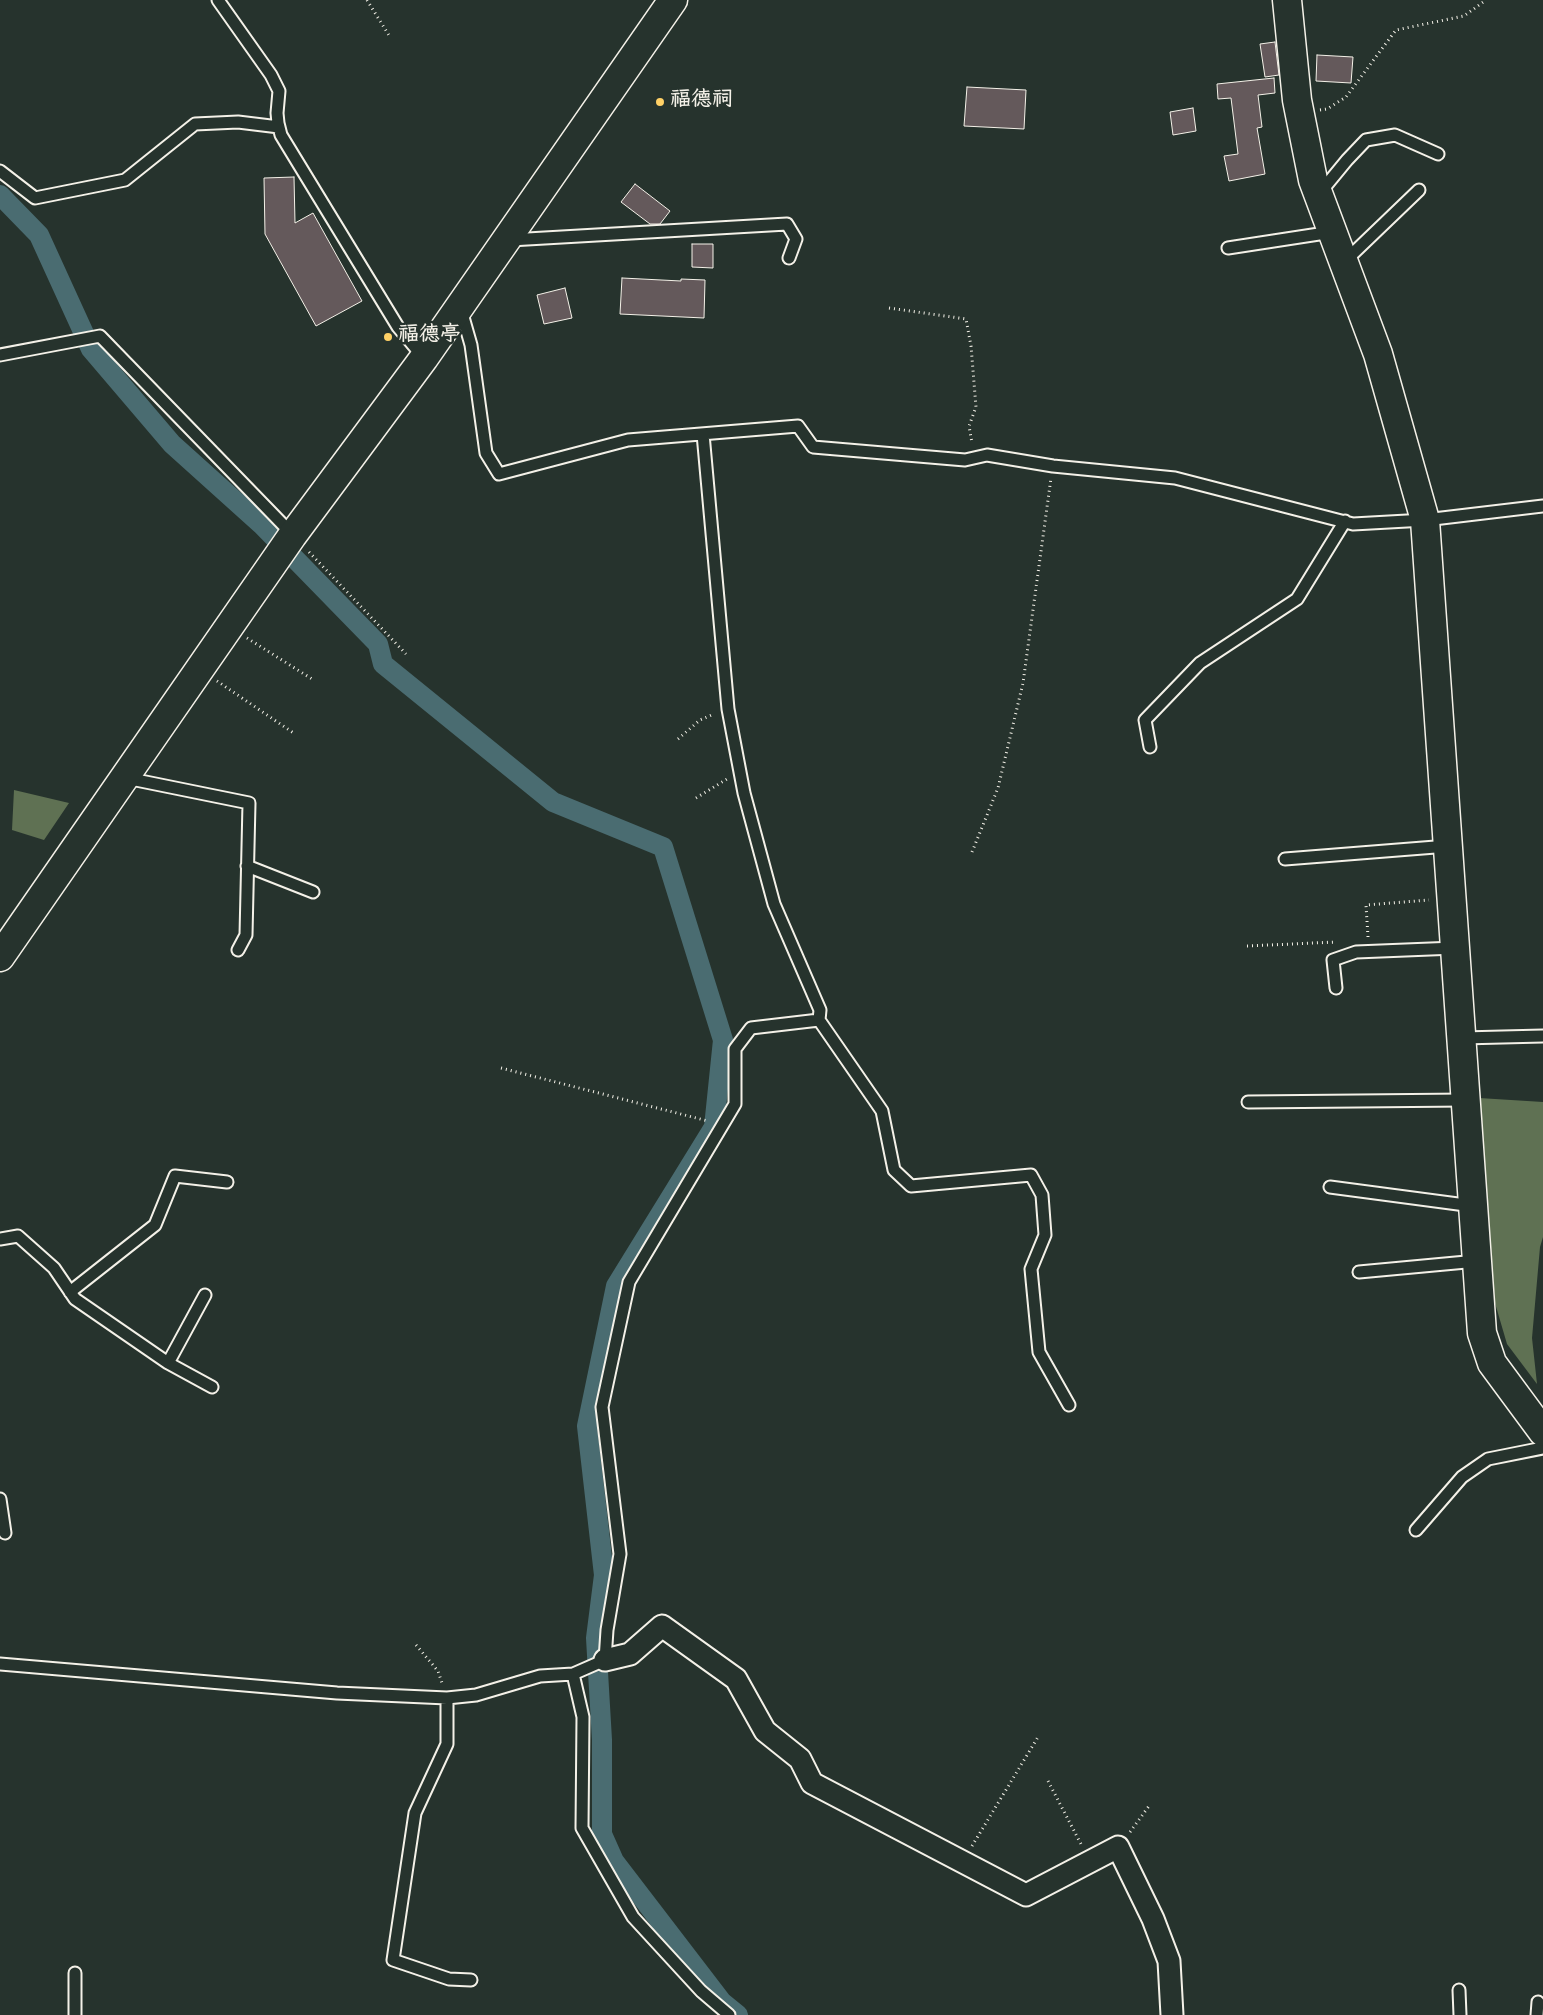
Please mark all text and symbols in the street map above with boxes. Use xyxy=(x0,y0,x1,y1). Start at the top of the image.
place label: 福德祠 xyxy=(670,89,733,115)
marker: 福德祠 xyxy=(654,96,666,108)
place label: 福德亭 xyxy=(398,324,461,350)
marker: 福德亭 xyxy=(382,331,394,343)

